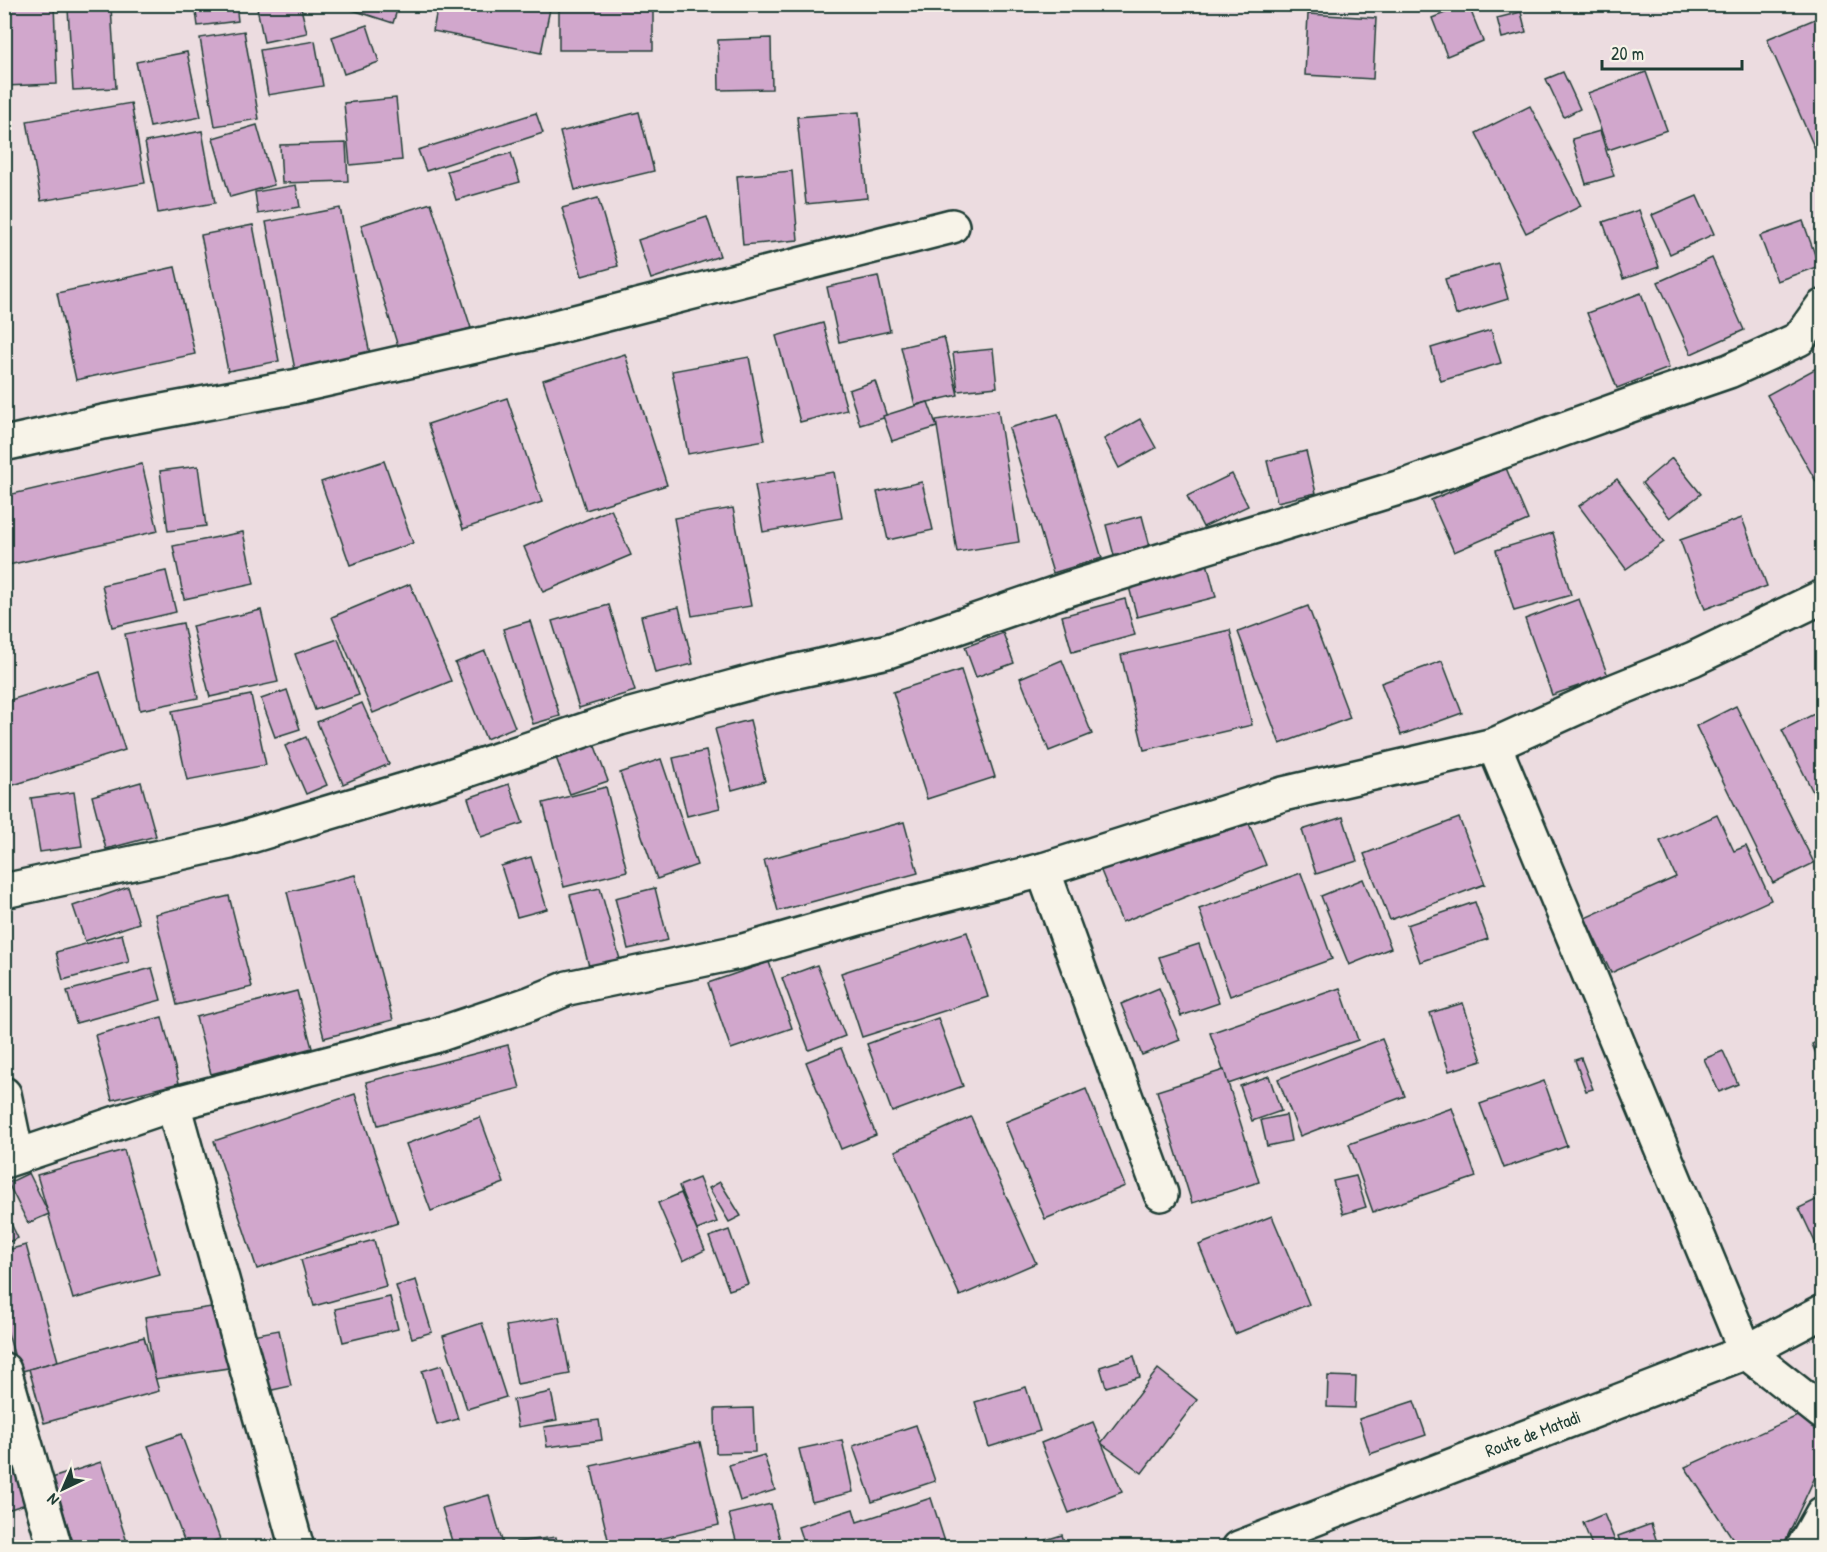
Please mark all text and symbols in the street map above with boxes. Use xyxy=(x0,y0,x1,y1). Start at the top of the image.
scale bar xyxy=(1602,33,1742,71)
text: 20 m xyxy=(1611,41,1644,66)
street label: Route de Matadi xyxy=(1481,1404,1584,1463)
north arrow xyxy=(33,1459,93,1519)
text: N xyxy=(42,1489,63,1511)

